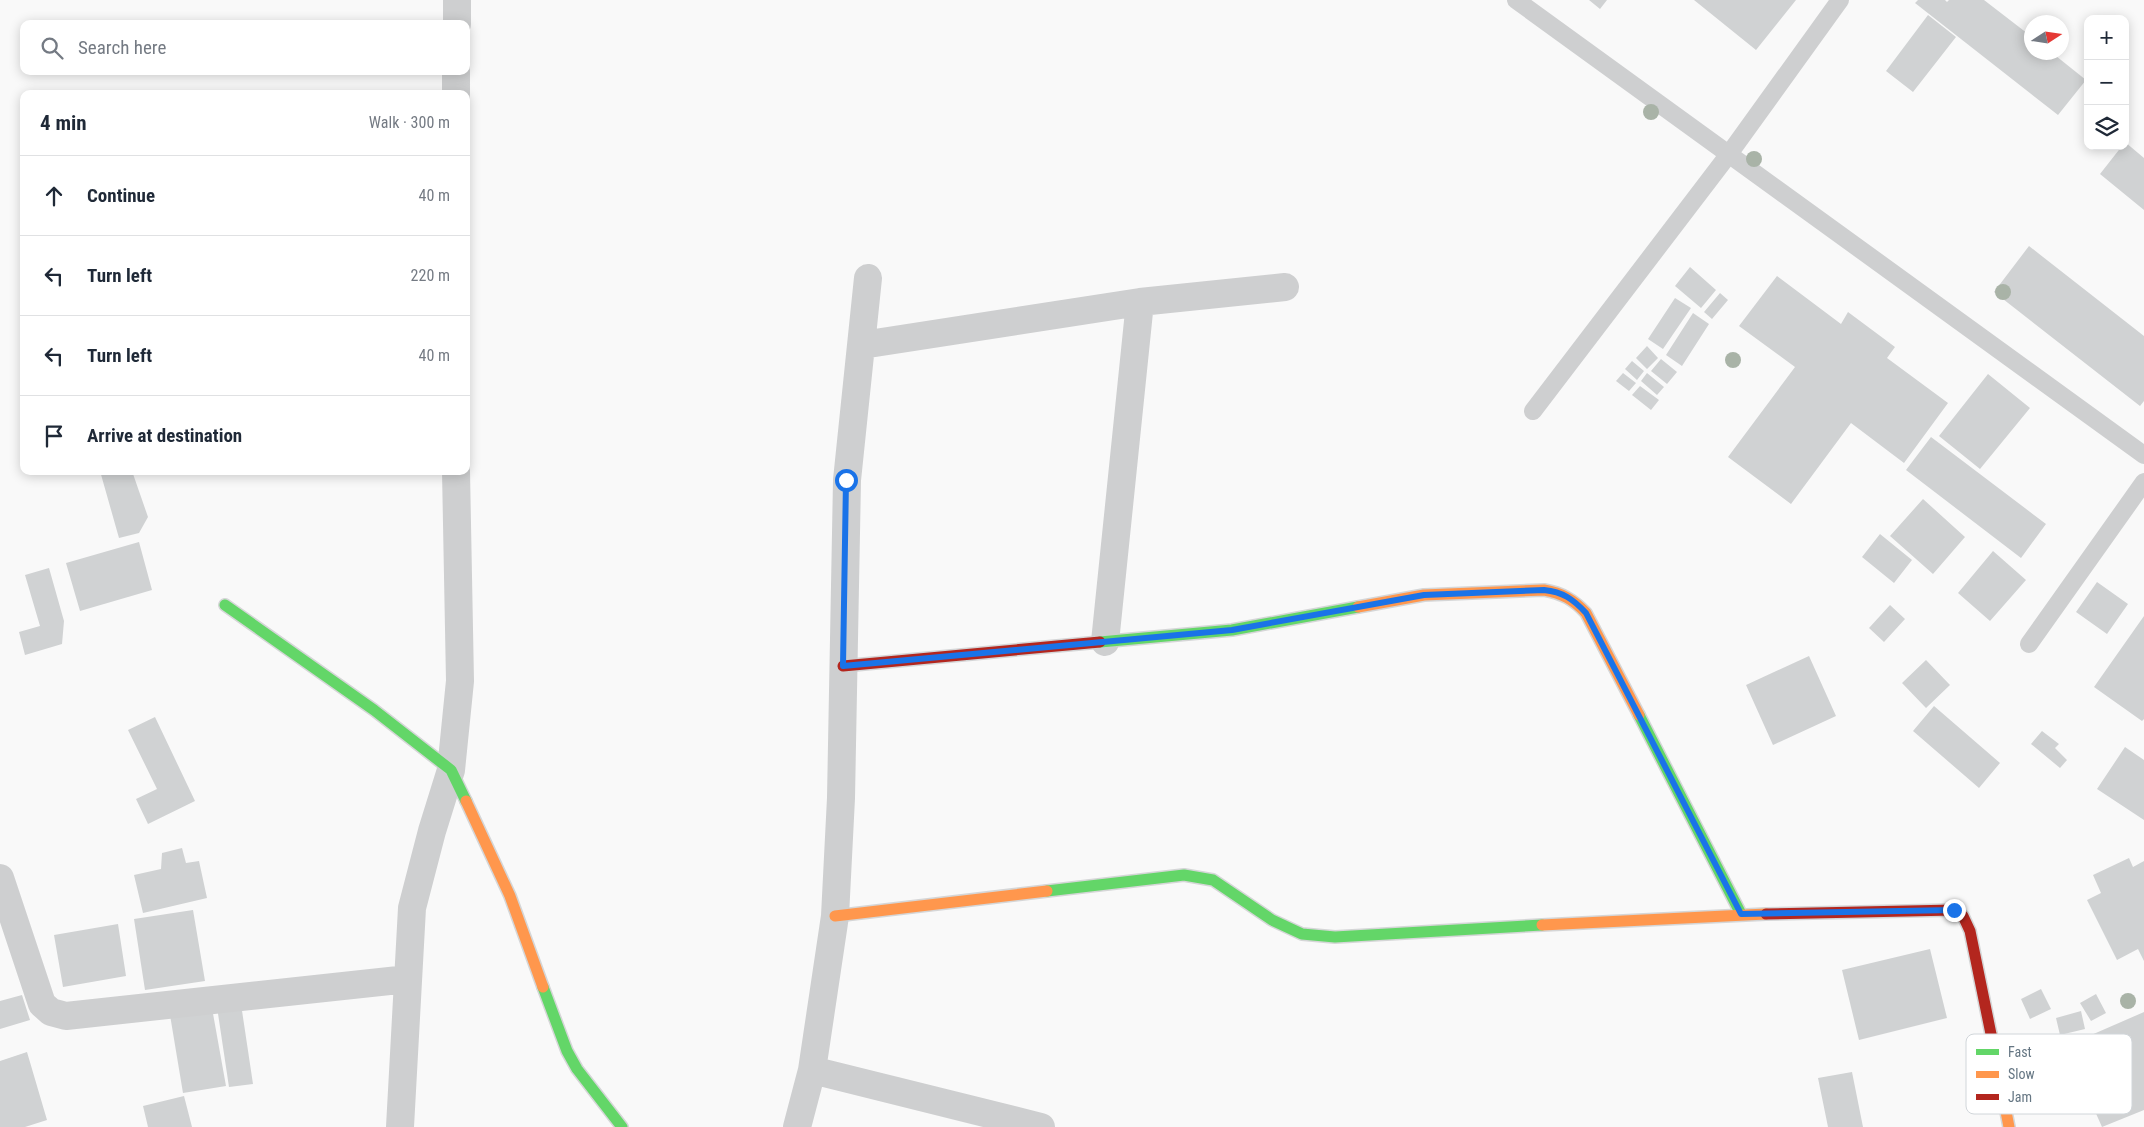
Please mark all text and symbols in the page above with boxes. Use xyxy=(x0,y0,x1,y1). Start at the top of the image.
north arrow xyxy=(2024,15,2069,60)
map controls xyxy=(2084,15,2129,150)
button: + xyxy=(2084,15,2129,60)
search box xyxy=(20,20,470,75)
icon: search xyxy=(38,34,66,62)
text: Search here xyxy=(78,36,166,59)
button: − xyxy=(2084,60,2129,105)
button: layers xyxy=(2084,105,2129,150)
text: 4 min xyxy=(40,111,87,135)
text: Walk · 300 m xyxy=(369,113,450,132)
icon: ahead xyxy=(40,182,68,210)
text: Continue xyxy=(87,184,155,207)
text: 40 m xyxy=(418,186,450,205)
icon: left xyxy=(40,262,68,290)
text: Turn left xyxy=(87,264,152,287)
text: 220 m xyxy=(411,266,450,285)
icon: left xyxy=(40,342,68,370)
text: Turn left xyxy=(87,344,152,367)
text: 40 m xyxy=(418,346,450,365)
icon: arrive xyxy=(40,422,68,450)
text: Arrive at destination xyxy=(87,424,242,447)
route start xyxy=(835,469,858,492)
route end xyxy=(1943,899,1966,922)
legend xyxy=(1966,1034,2132,1114)
text: Fast xyxy=(2008,1044,2032,1060)
text: Slow xyxy=(2008,1066,2035,1082)
text: Jam xyxy=(2008,1089,2032,1105)

